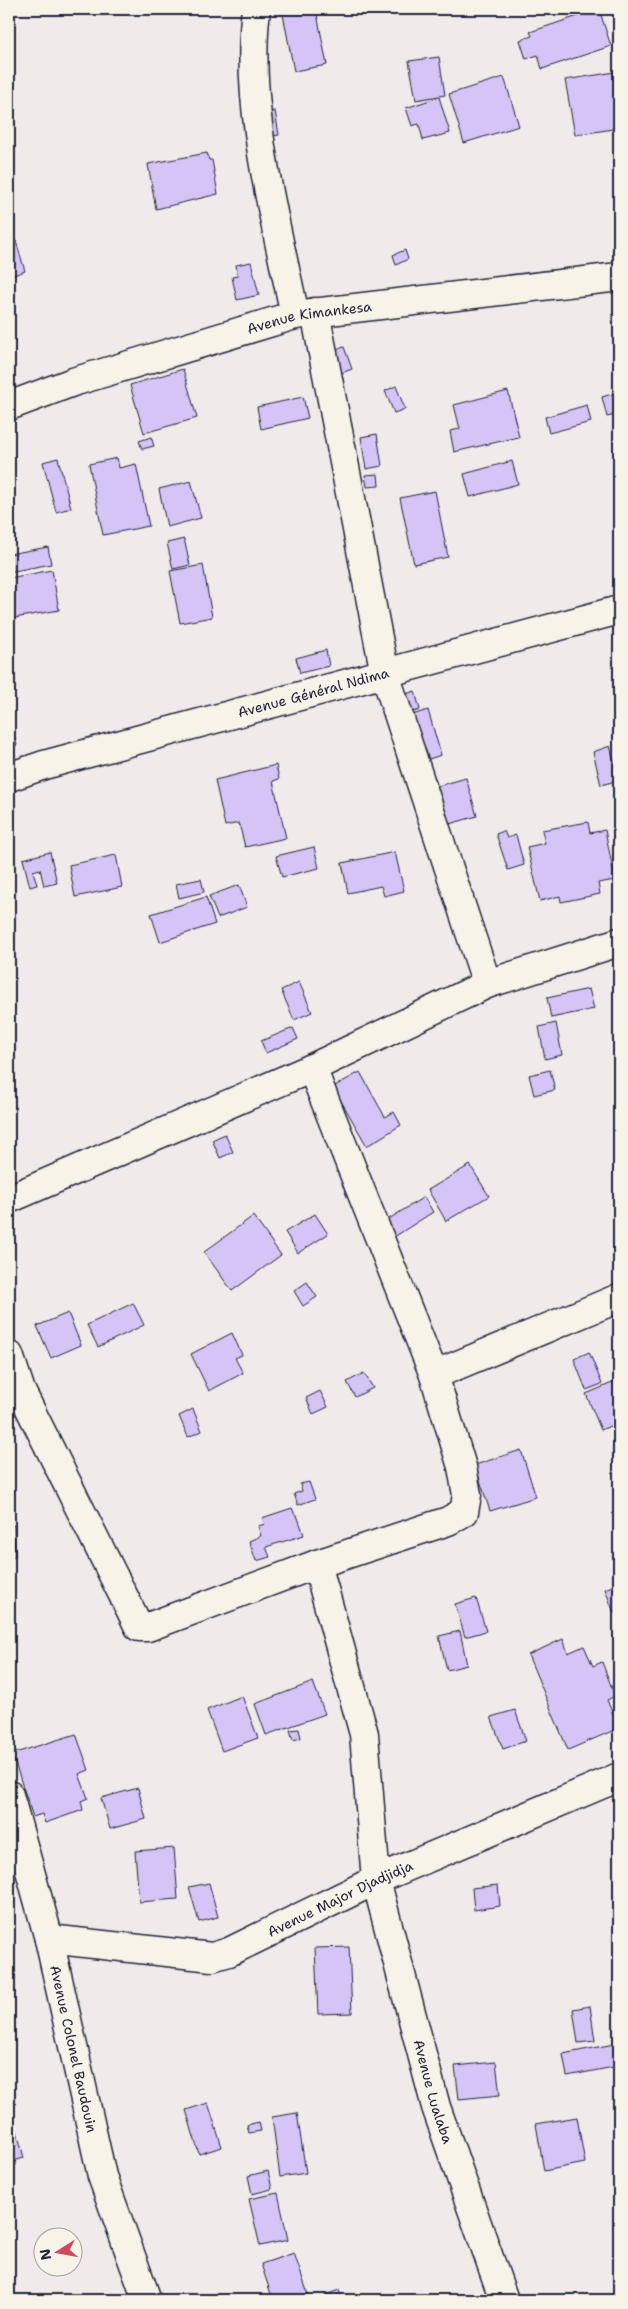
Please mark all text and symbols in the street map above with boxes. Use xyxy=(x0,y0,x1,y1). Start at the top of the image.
street label: Avenue Kimankesa xyxy=(245,297,373,338)
street label: Avenue Général Ndima xyxy=(236,663,391,721)
street label: Avenue Major Djadjidja xyxy=(264,1856,416,1941)
street label: Avenue Colonel Baudouin xyxy=(46,1963,101,2135)
street label: Avenue Lualaba xyxy=(410,2038,457,2146)
north arrow xyxy=(32,2226,82,2276)
text: N xyxy=(35,2247,55,2262)

